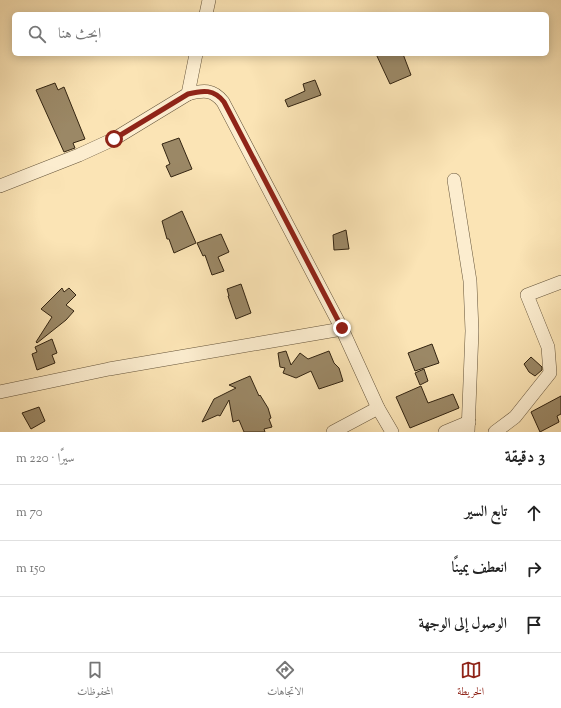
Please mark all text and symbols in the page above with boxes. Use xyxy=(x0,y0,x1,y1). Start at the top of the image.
search box xyxy=(12,12,549,56)
icon: search xyxy=(26,23,48,45)
text: ابحث هنا xyxy=(58,24,101,45)
route start xyxy=(105,130,123,148)
route end xyxy=(333,319,351,337)
text: 3 دقيقة xyxy=(505,446,545,470)
text: سيرًا · 220 m xyxy=(16,450,75,468)
text: تابع السير xyxy=(465,502,507,523)
icon: ahead xyxy=(523,502,545,524)
text: 70 m xyxy=(16,504,43,522)
text: انعطف يمينًا xyxy=(452,558,507,579)
icon: right xyxy=(523,558,545,580)
text: 150 m xyxy=(16,560,45,578)
text: الوصول إلى الوجهة xyxy=(418,614,507,635)
icon: arrive xyxy=(523,614,545,636)
tab: المحفوظات xyxy=(77,659,113,702)
tab: الاتجاهات xyxy=(267,659,304,702)
tab: الخريطة xyxy=(457,659,484,702)

